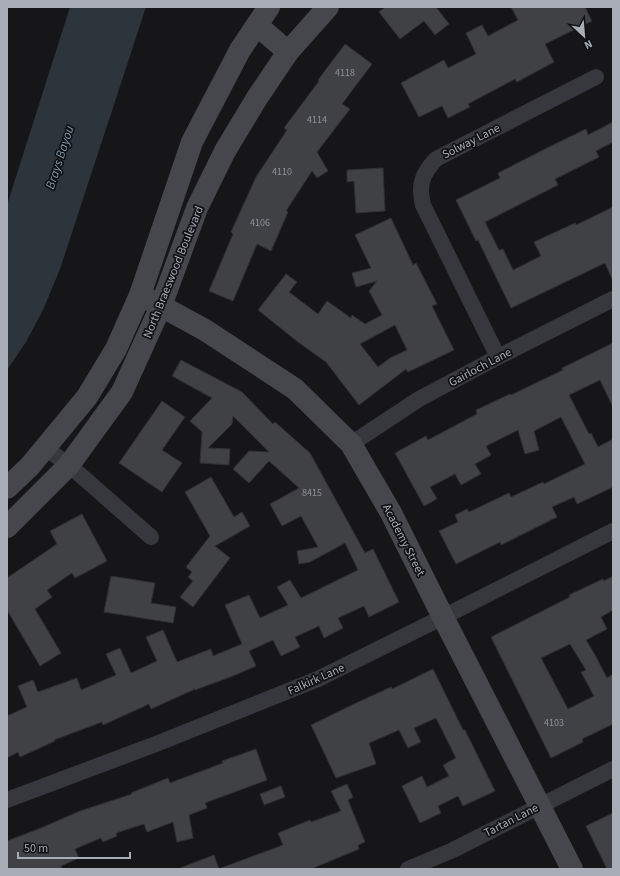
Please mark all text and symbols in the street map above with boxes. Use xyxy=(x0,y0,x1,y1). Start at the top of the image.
north arrow xyxy=(564,16,604,56)
text: N xyxy=(582,36,595,53)
house number: 4118 xyxy=(335,66,355,80)
house number: 4114 xyxy=(307,113,327,127)
street label: Solway Lane xyxy=(439,120,503,163)
water label: Brays Bayou xyxy=(41,123,79,191)
house number: 4110 xyxy=(272,165,292,179)
street label: North Braeswood Boulevard xyxy=(139,203,208,341)
house number: 4106 xyxy=(250,216,270,230)
street label: Gairloch Lane xyxy=(446,344,515,391)
house number: 8415 xyxy=(302,486,322,500)
street label: Academy Street xyxy=(378,501,429,579)
street label: Falkirk Lane xyxy=(285,659,347,700)
house number: 4103 xyxy=(544,716,564,730)
street label: Tartan Lane xyxy=(481,799,541,841)
scale bar xyxy=(18,834,130,860)
text: 50 m xyxy=(24,840,48,857)

